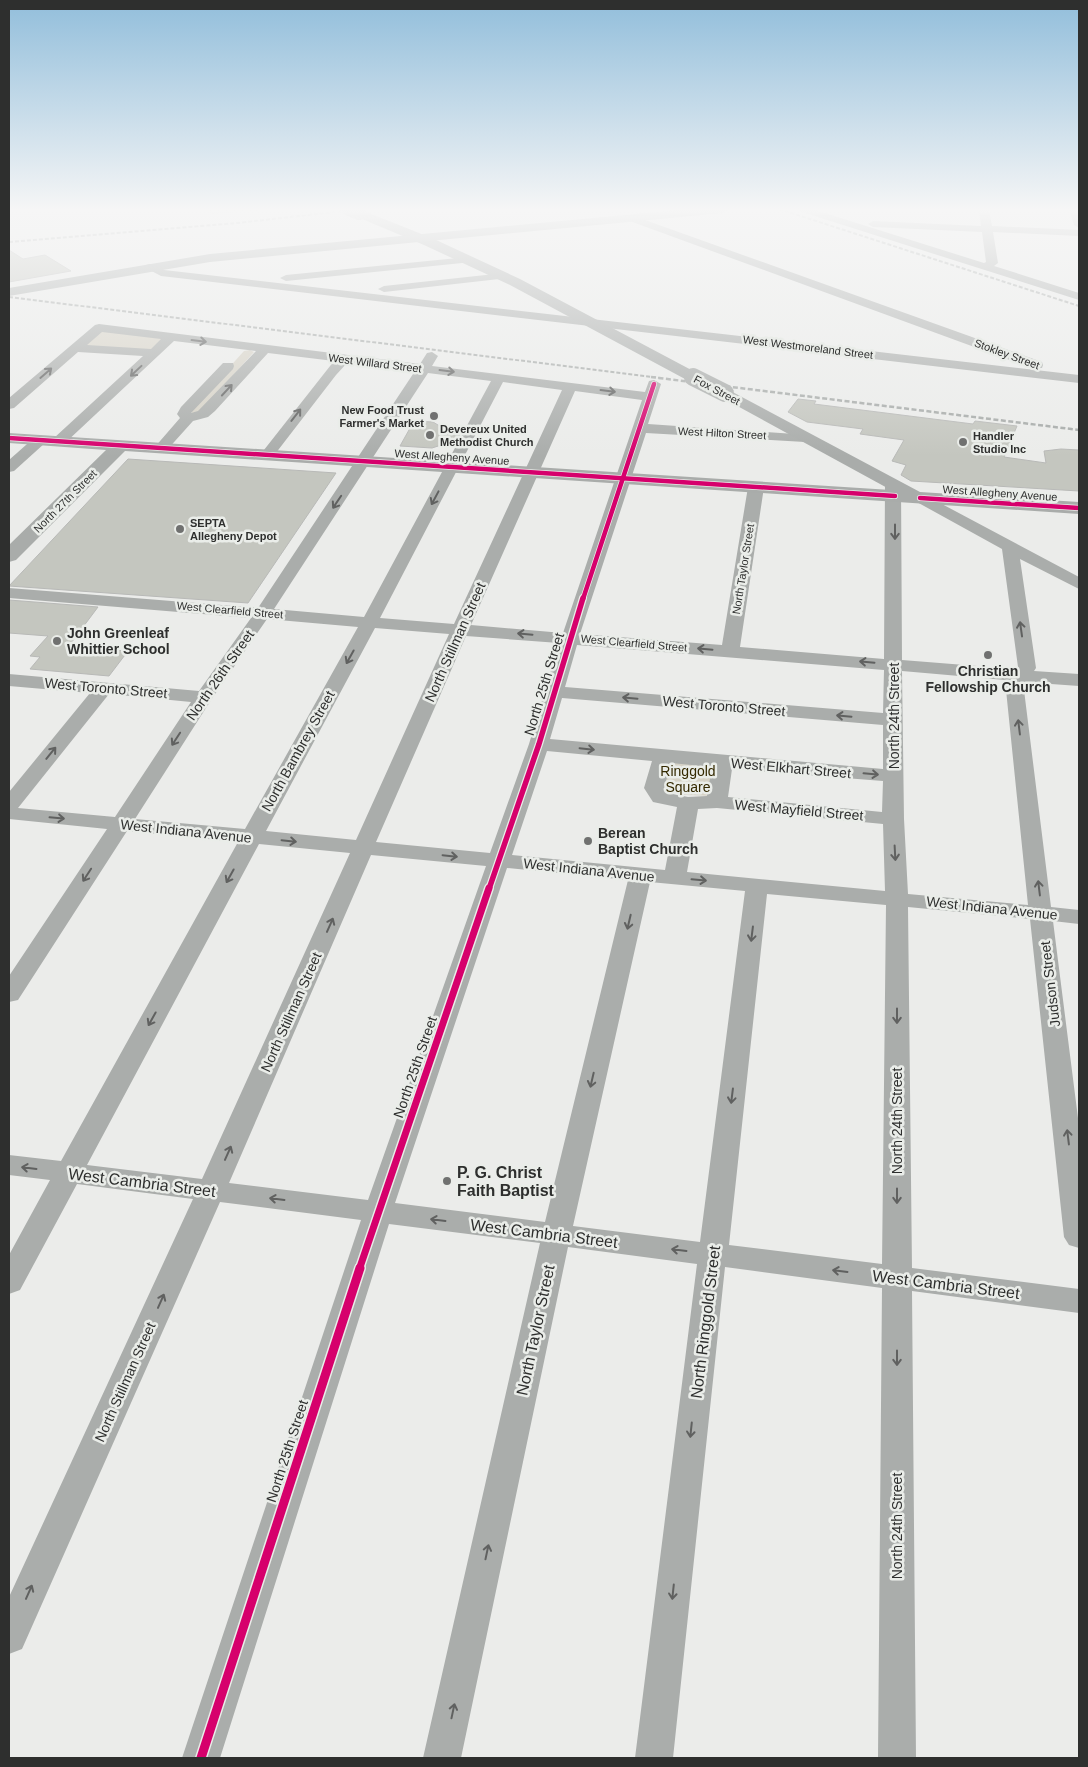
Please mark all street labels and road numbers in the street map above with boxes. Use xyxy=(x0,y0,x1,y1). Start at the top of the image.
street label: West Westmoreland Street xyxy=(742,333,874,361)
street label: Stokley Street xyxy=(973,337,1041,371)
street label: West Willard Street xyxy=(328,351,422,375)
street label: Fox Street xyxy=(692,373,742,407)
street label: West Hilton Street xyxy=(678,425,766,441)
street label: West Allegheny Avenue xyxy=(394,447,510,467)
street label: North 27th Street xyxy=(31,467,99,535)
street label: West Allegheny Avenue xyxy=(942,483,1058,503)
street label: North Taylor Street xyxy=(730,523,756,615)
street label: North Stillman Street xyxy=(421,580,489,704)
street label: West Clearfield Street xyxy=(176,599,284,621)
street label: North 26th Street xyxy=(183,627,257,723)
street label: North 25th Street xyxy=(521,631,567,737)
street label: West Clearfield Street xyxy=(580,632,688,654)
street label: North 24th Street xyxy=(886,663,902,769)
street label: West Toronto Street xyxy=(44,675,168,701)
street label: North Bambrey Street xyxy=(258,688,338,814)
street label: West Toronto Street xyxy=(662,693,786,719)
street label: West Elkhart Street xyxy=(730,755,852,781)
street label: West Mayfield Street xyxy=(734,796,864,824)
street label: West Indiana Avenue xyxy=(120,816,253,846)
street label: West Indiana Avenue xyxy=(523,855,656,885)
street label: West Indiana Avenue xyxy=(926,893,1059,923)
street label: Judson Street xyxy=(1037,940,1063,1028)
street label: North Stillman Street xyxy=(257,950,325,1074)
street label: North 25th Street xyxy=(390,1014,440,1120)
street label: North 24th Street xyxy=(889,1068,905,1174)
street label: West Cambria Street xyxy=(67,1165,217,1200)
street label: West Cambria Street xyxy=(469,1216,619,1251)
street label: North Ringgold Street xyxy=(688,1244,723,1399)
street label: North Taylor Street xyxy=(513,1263,558,1397)
street label: West Cambria Street xyxy=(871,1267,1021,1302)
street label: North Stillman Street xyxy=(91,1320,159,1444)
street label: North 25th Street xyxy=(263,1398,311,1504)
street label: North 24th Street xyxy=(889,1473,905,1579)

